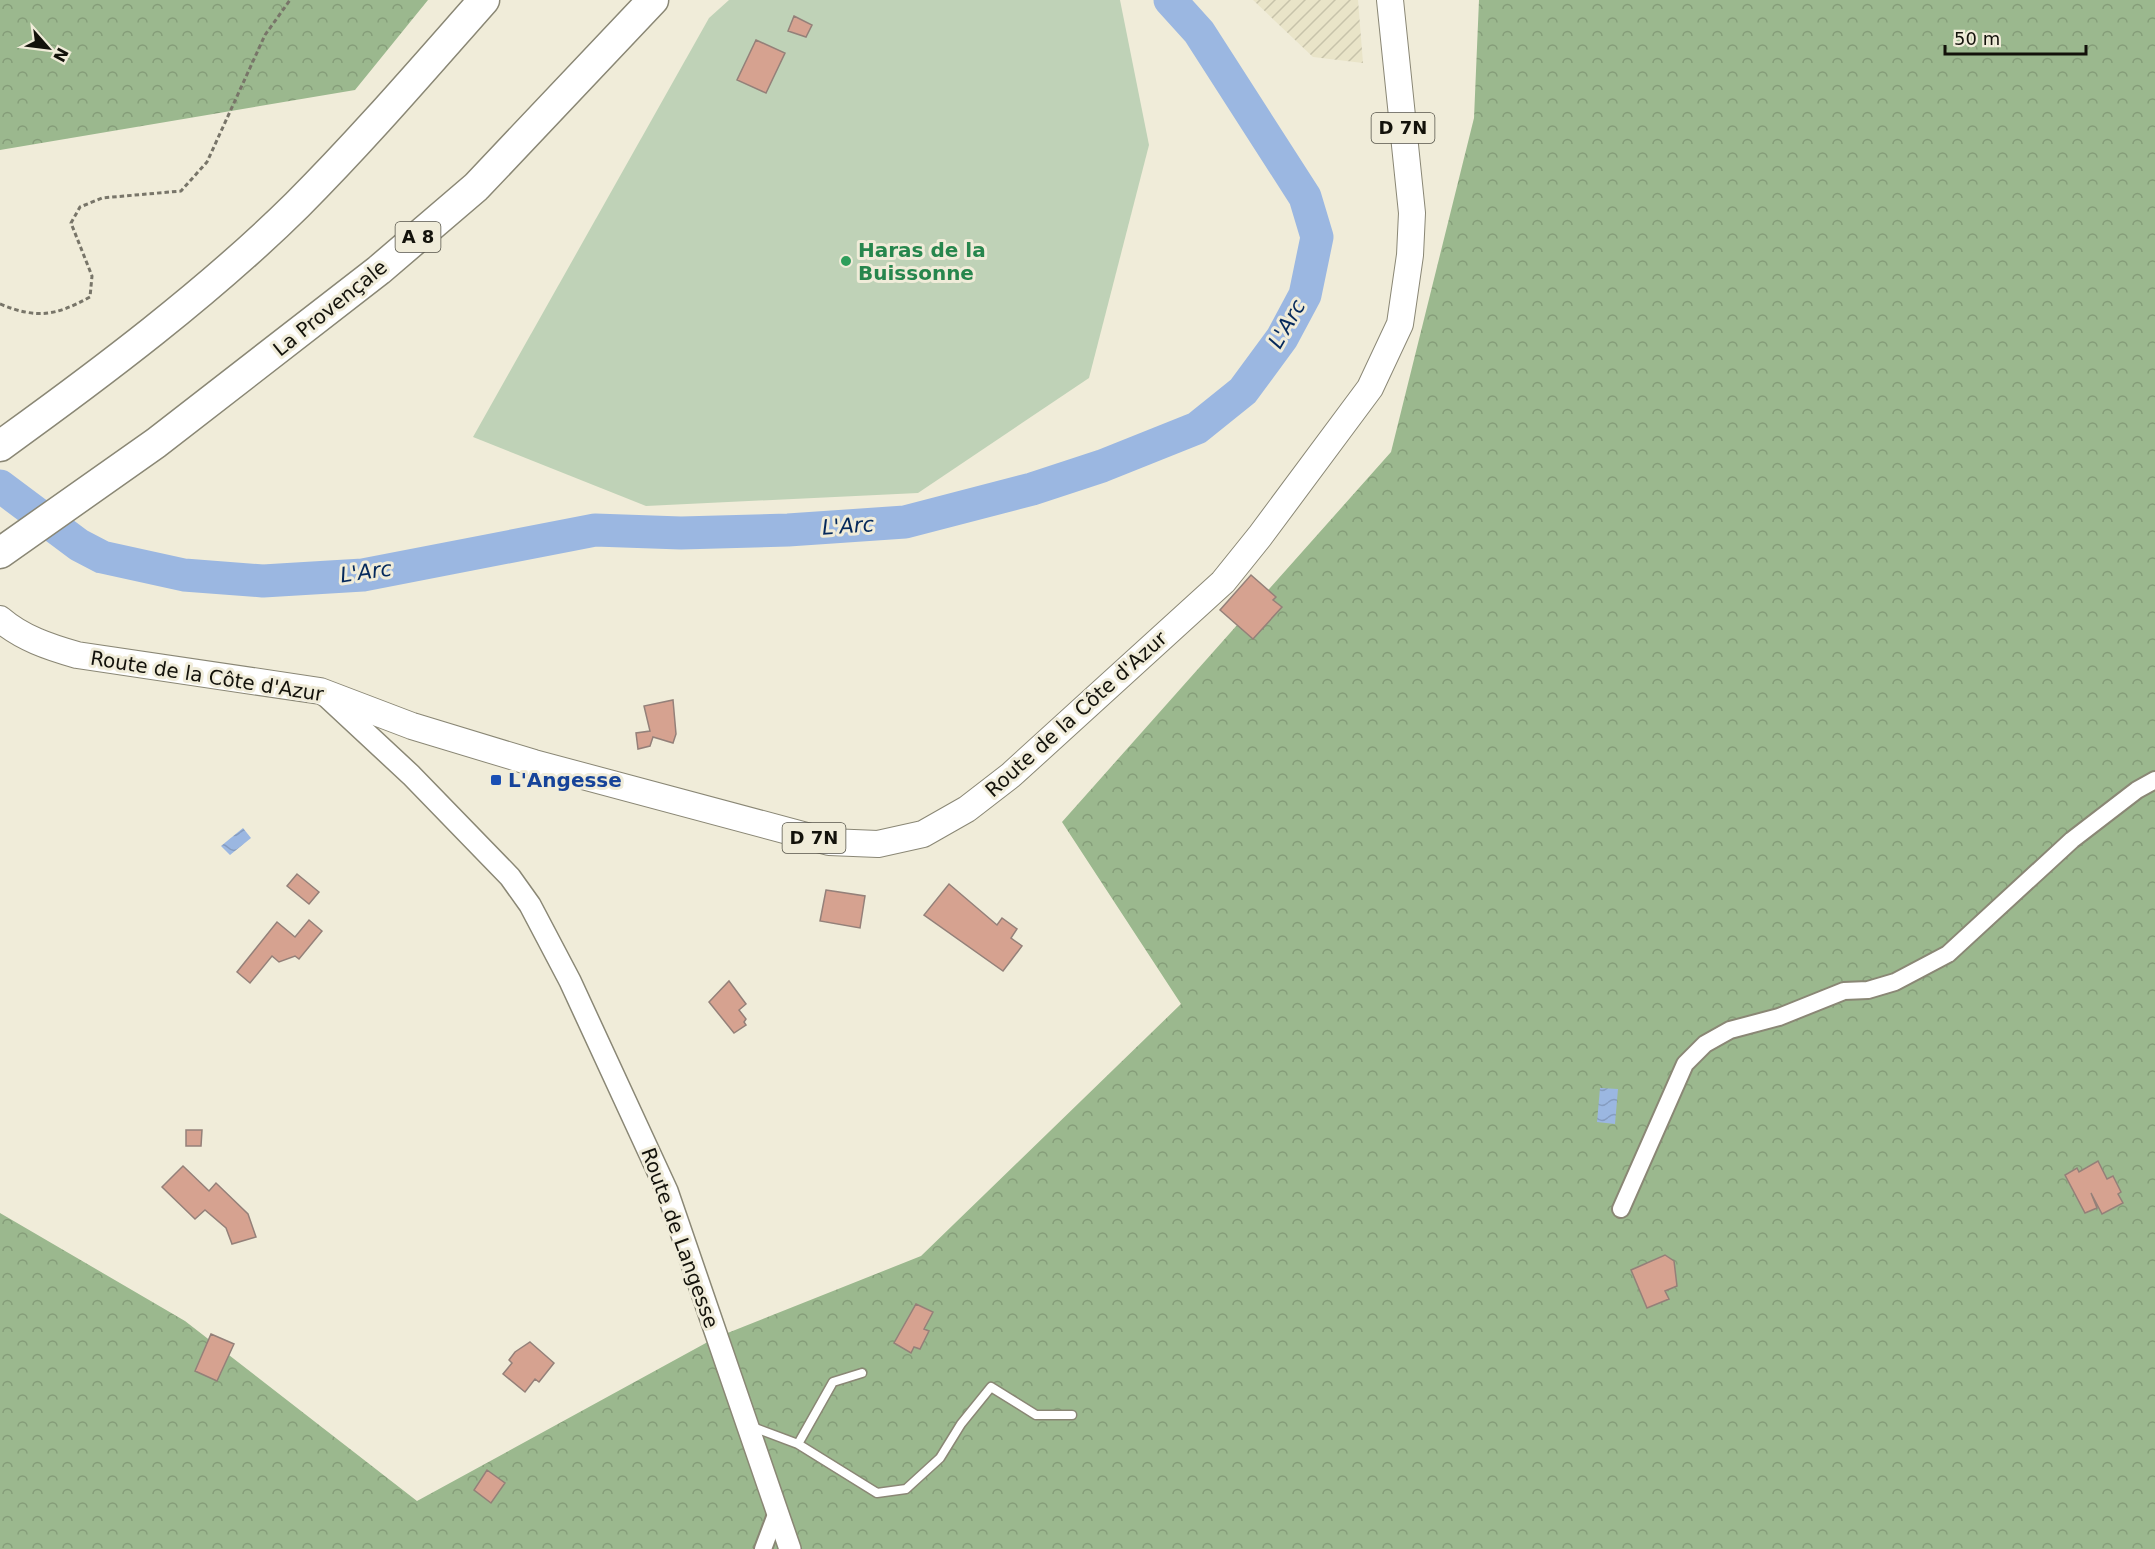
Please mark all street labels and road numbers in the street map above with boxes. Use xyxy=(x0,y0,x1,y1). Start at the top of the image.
road number: D 7N xyxy=(1372,113,1434,143)
road number: A 8 xyxy=(396,222,440,252)
street label: La Provençale xyxy=(268,255,392,361)
street label: Route de la Côte d'Azur xyxy=(980,626,1172,802)
street label: Route de la Côte d'Azur xyxy=(89,646,326,706)
road number: D 7N xyxy=(782,823,846,853)
street label: Route de Langesse xyxy=(636,1145,724,1331)

